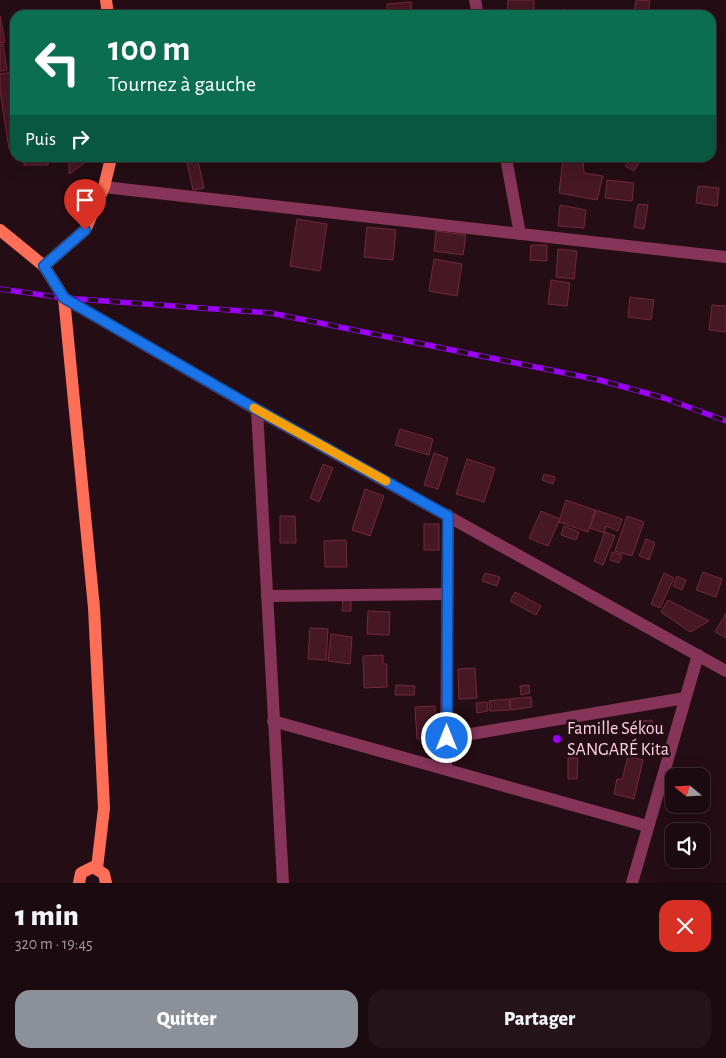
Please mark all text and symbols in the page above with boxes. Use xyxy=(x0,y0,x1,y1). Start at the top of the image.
icon: left xyxy=(25,30,90,95)
text: 100 m xyxy=(108,32,191,67)
text: Tournez à gauche xyxy=(108,73,256,95)
icon: right xyxy=(66,125,94,153)
text: Puis xyxy=(25,130,56,149)
pin xyxy=(64,179,106,230)
icon: arrive xyxy=(71,186,99,214)
position arrow xyxy=(420,711,472,763)
place label: Famille Sékou SANGARÉ Kita xyxy=(567,720,669,759)
marker: Famille Sékou SANGARÉ Kita xyxy=(551,733,563,745)
north arrow xyxy=(665,768,710,812)
map controls xyxy=(665,768,710,868)
button: sound xyxy=(665,823,710,868)
button: close xyxy=(659,900,711,952)
text: 1 min xyxy=(15,901,79,931)
text: 320 m · 19:45 xyxy=(15,936,93,952)
button: Quitter xyxy=(15,990,358,1048)
button: Partager xyxy=(368,990,711,1048)

